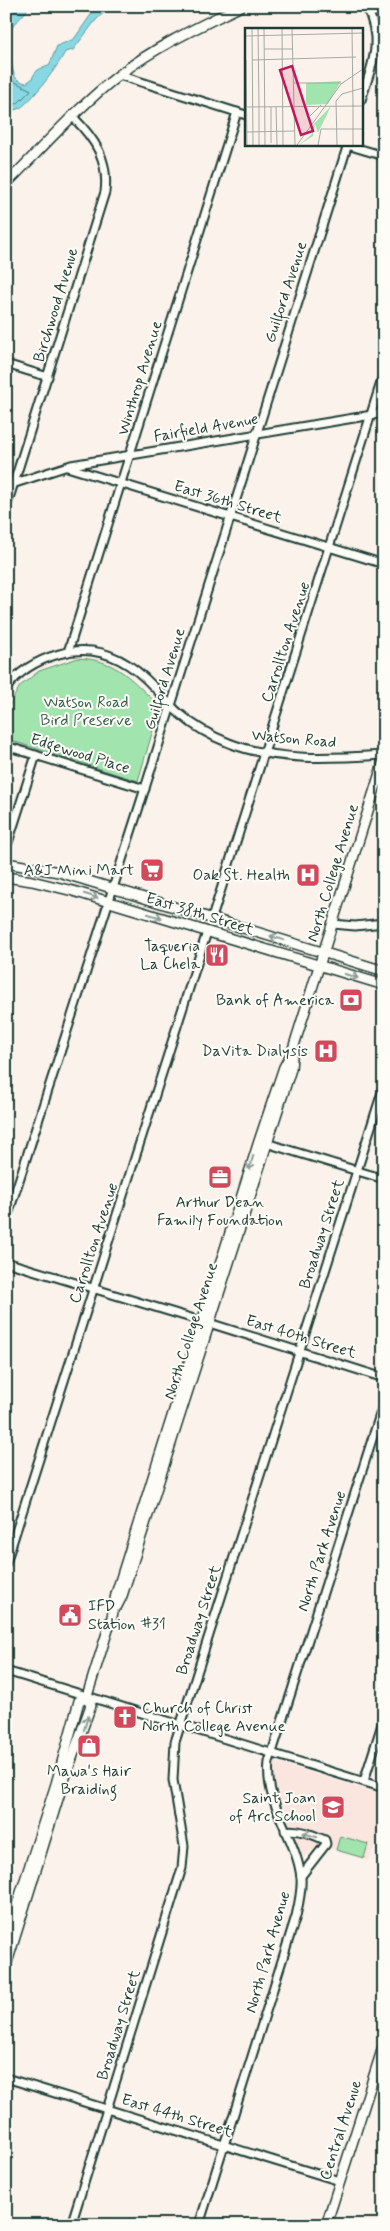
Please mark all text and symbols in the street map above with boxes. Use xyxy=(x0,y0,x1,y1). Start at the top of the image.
inset map xyxy=(245,28,362,145)
street label: Guilford Avenue xyxy=(260,238,314,346)
street label: Birchwood Avenue xyxy=(29,245,84,365)
street label: Winthrop Avenue xyxy=(113,318,167,438)
street label: Fairfield Avenue xyxy=(152,408,260,448)
street label: East 36th Street xyxy=(171,476,285,529)
street label: Carrollton Avenue xyxy=(257,579,315,705)
street label: Guilford Avenue xyxy=(140,625,192,733)
park label: Watson Road Bird Preserve xyxy=(40,692,132,731)
street label: Watson Road xyxy=(251,725,337,753)
street label: Edgewood Place xyxy=(27,729,132,780)
street label: North College Avenue xyxy=(302,801,364,945)
supermarket icon: A&J Mini Mart xyxy=(139,857,165,883)
place label: A&J Mini Mart xyxy=(24,860,134,881)
hospital icon: Oak St. Health xyxy=(295,862,321,888)
place label: Oak St. Health xyxy=(192,865,290,886)
street label: East 38th Street xyxy=(143,888,257,941)
one-way arrow xyxy=(83,892,99,902)
one-way arrow xyxy=(147,912,163,921)
one-way arrow xyxy=(269,933,285,943)
place label: Taqueria La Chela xyxy=(140,936,200,975)
restaurant icon: Taqueria La Chela xyxy=(204,942,230,968)
one-way arrow xyxy=(343,971,359,981)
bank icon: Bank of America xyxy=(338,987,364,1013)
place label: Bank of America xyxy=(216,990,334,1011)
hospital icon: DaVita Dialysis xyxy=(313,1038,339,1064)
place label: DaVita Dialysis xyxy=(202,1041,308,1062)
one-way arrow xyxy=(246,1155,256,1171)
office icon: Arthur Dean Family Foundation xyxy=(207,1164,233,1190)
street label: Broadway Street xyxy=(294,1176,350,1292)
street label: Carrollton Avenue xyxy=(65,1180,123,1306)
place label: Arthur Dean Family Foundation xyxy=(157,1192,283,1231)
street label: North College Avenue xyxy=(159,1259,223,1402)
street label: East 40th Street xyxy=(243,1310,359,1364)
street label: North Park Avenue xyxy=(293,1488,351,1614)
street label: Broadway Street xyxy=(171,1562,227,1678)
place label: IFD Station #31 xyxy=(88,1596,166,1635)
public building icon: IFD Station #31 xyxy=(57,1602,83,1628)
place label: Church of Christ North College Avenue xyxy=(142,1698,286,1737)
church icon: Church of Christ North College Avenue xyxy=(112,1704,138,1730)
one-way arrow xyxy=(82,1715,91,1731)
shop icon: Mawa's Hair Braiding xyxy=(76,1733,102,1759)
place label: Mawa's Hair Braiding xyxy=(47,1761,132,1801)
place label: Saint Joan of Arc School xyxy=(229,1788,316,1827)
school or university icon: Saint Joan of Arc School xyxy=(320,1794,346,1820)
one-way arrow xyxy=(303,1830,318,1839)
street label: North Park Avenue xyxy=(241,1889,295,2015)
street label: Broadway Street xyxy=(92,1967,146,2083)
street label: Central Avenue xyxy=(315,2077,367,2183)
street label: East 44th Street xyxy=(119,2089,236,2143)

